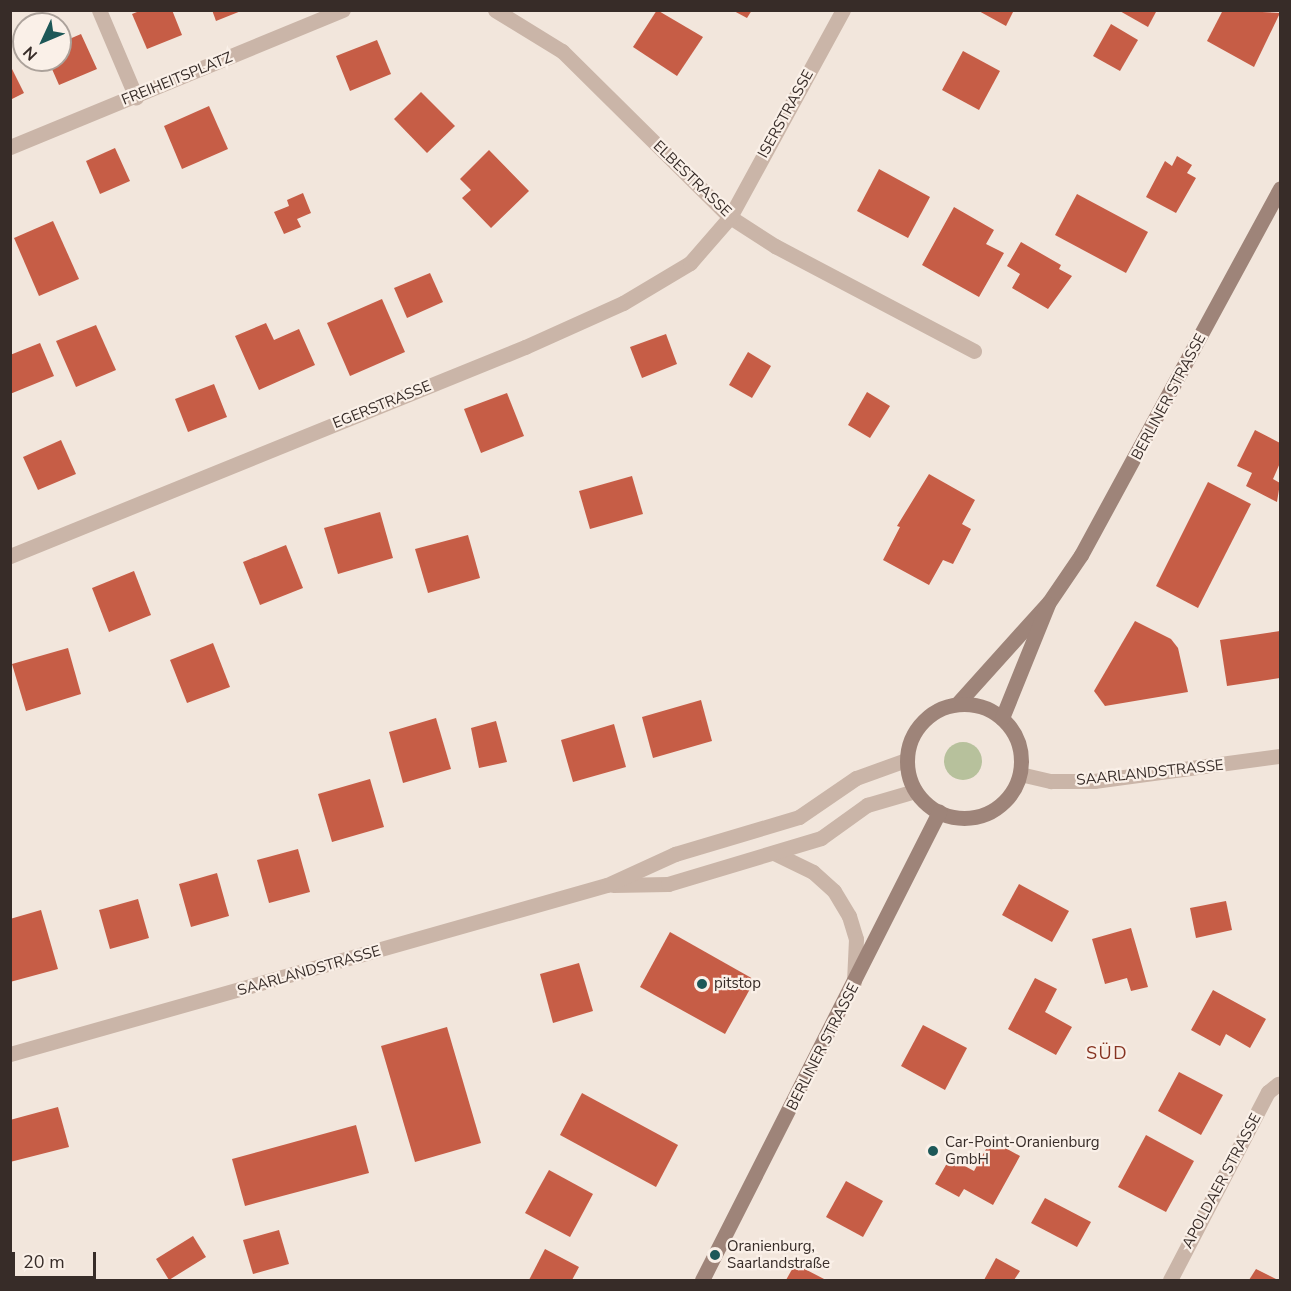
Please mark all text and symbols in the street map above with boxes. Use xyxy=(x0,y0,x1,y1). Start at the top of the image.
north arrow xyxy=(12,12,72,72)
text: N xyxy=(18,41,43,65)
street label: FREIHEITSPLATZ xyxy=(119,49,235,109)
street label: ISERSTRASSE xyxy=(754,67,818,161)
street label: ELBESTRASSE xyxy=(649,137,735,221)
street label: BERLINER STRASSE xyxy=(1128,331,1210,463)
street label: EGERSTRASSE xyxy=(330,377,434,433)
street label: SAARLANDSTRASSE xyxy=(1075,756,1225,790)
street label: SAARLANDSTRASSE xyxy=(235,942,383,1000)
place label: pitstop xyxy=(714,975,761,993)
marker: pitstop xyxy=(695,977,709,991)
street label: BERLINER STRASSE xyxy=(783,980,863,1114)
district label: SÜD xyxy=(1086,1042,1128,1064)
street label: APOLDAER STRASSE xyxy=(1179,1110,1265,1252)
place label: Car-Point-Oranienburg GmbH xyxy=(945,1133,1100,1168)
marker: Car-Point-Oranienburg GmbH xyxy=(926,1144,940,1158)
place label: Oranienburg, Saarlandstraße xyxy=(727,1237,830,1272)
scale bar xyxy=(15,1240,99,1278)
marker: Oranienburg, Saarlandstraße xyxy=(708,1248,722,1262)
text: 20 m xyxy=(23,1250,65,1274)

